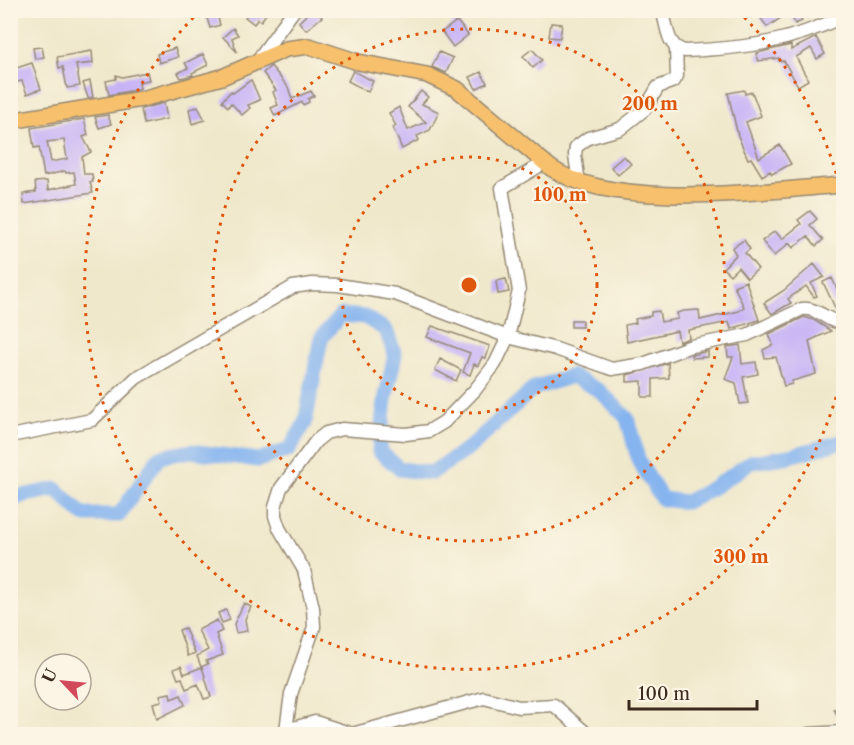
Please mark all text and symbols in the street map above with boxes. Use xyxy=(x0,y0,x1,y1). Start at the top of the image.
text: 200 m xyxy=(622,93,678,115)
text: 100 m xyxy=(533,184,587,206)
centre of rings xyxy=(459,275,479,295)
text: 300 m xyxy=(713,546,769,568)
north arrow xyxy=(33,652,93,712)
text: U xyxy=(38,665,61,686)
scale bar xyxy=(629,673,756,711)
text: 100 m xyxy=(638,683,690,705)

